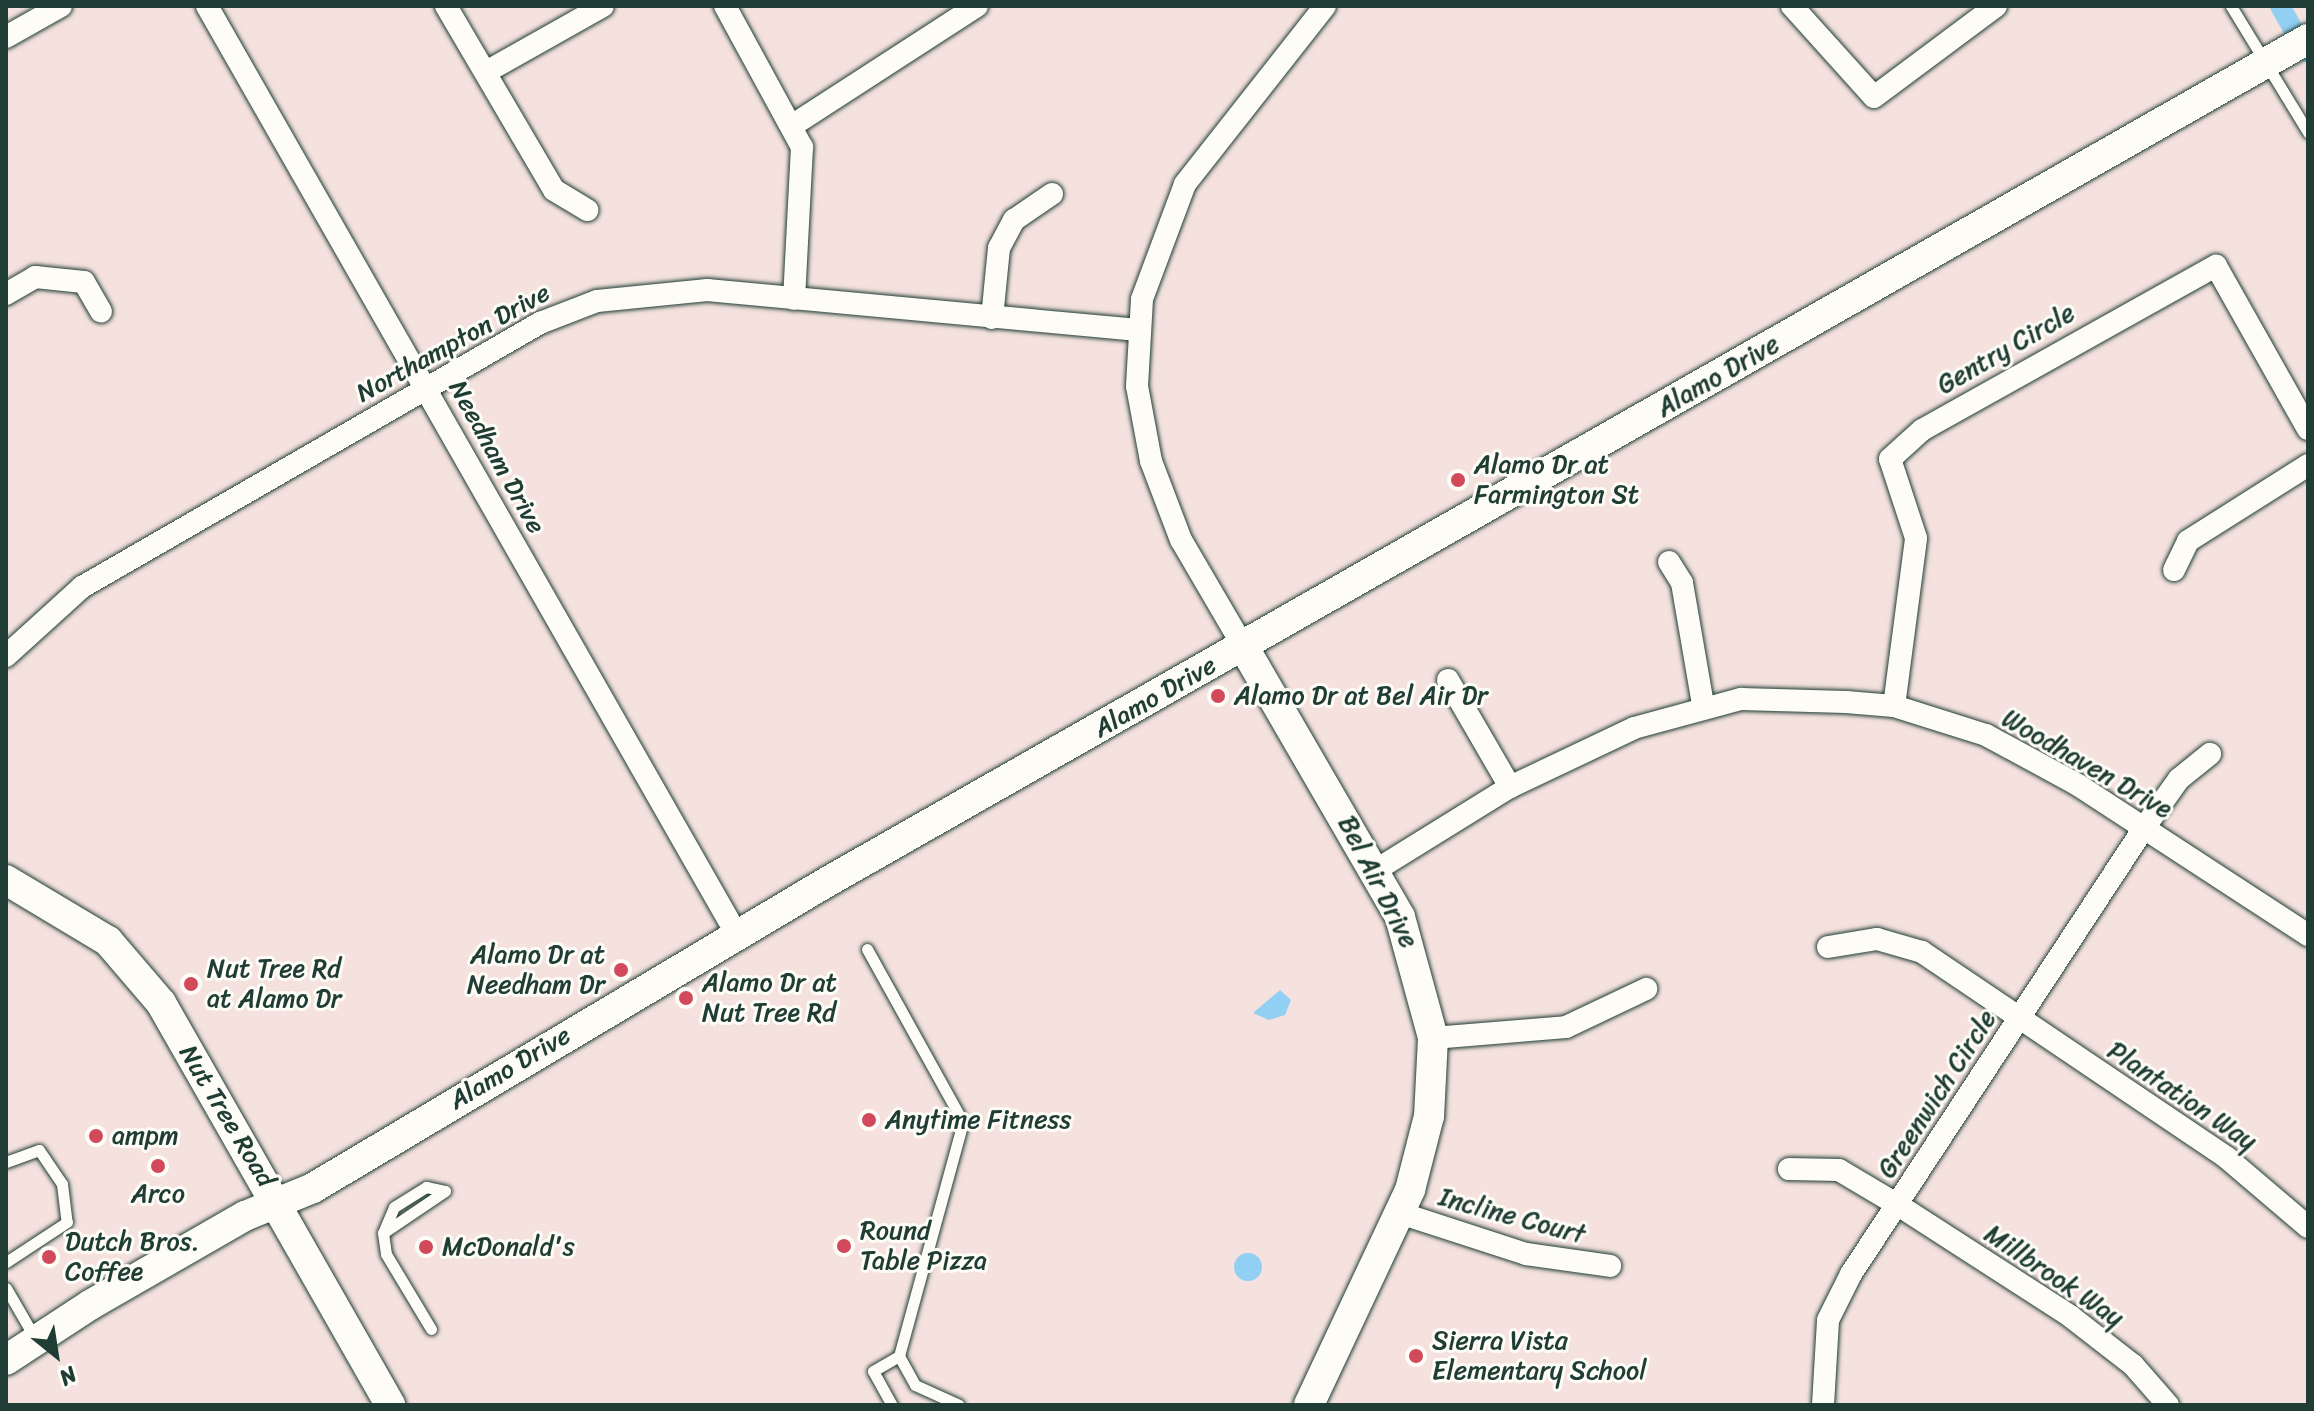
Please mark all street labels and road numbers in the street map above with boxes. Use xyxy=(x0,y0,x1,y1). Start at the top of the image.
street label: Northampton Drive xyxy=(351,277,555,409)
street label: Gentry Circle xyxy=(1932,297,2080,401)
street label: Alamo Drive xyxy=(1651,328,1785,424)
street label: Needham Drive xyxy=(442,375,552,539)
street label: Alamo Drive xyxy=(1088,649,1222,745)
street label: Woodhaven Drive xyxy=(1996,703,2178,825)
street label: Bel Air Drive xyxy=(1331,811,1425,953)
street label: Greenwich Circle xyxy=(1871,1004,2003,1184)
street label: Alamo Drive xyxy=(444,1020,576,1116)
street label: Plantation Way xyxy=(2102,1035,2262,1157)
street label: Nut Tree Road xyxy=(172,1038,282,1194)
street label: Incline Court xyxy=(1435,1181,1589,1251)
street label: Millbrook Way xyxy=(1979,1218,2129,1334)

